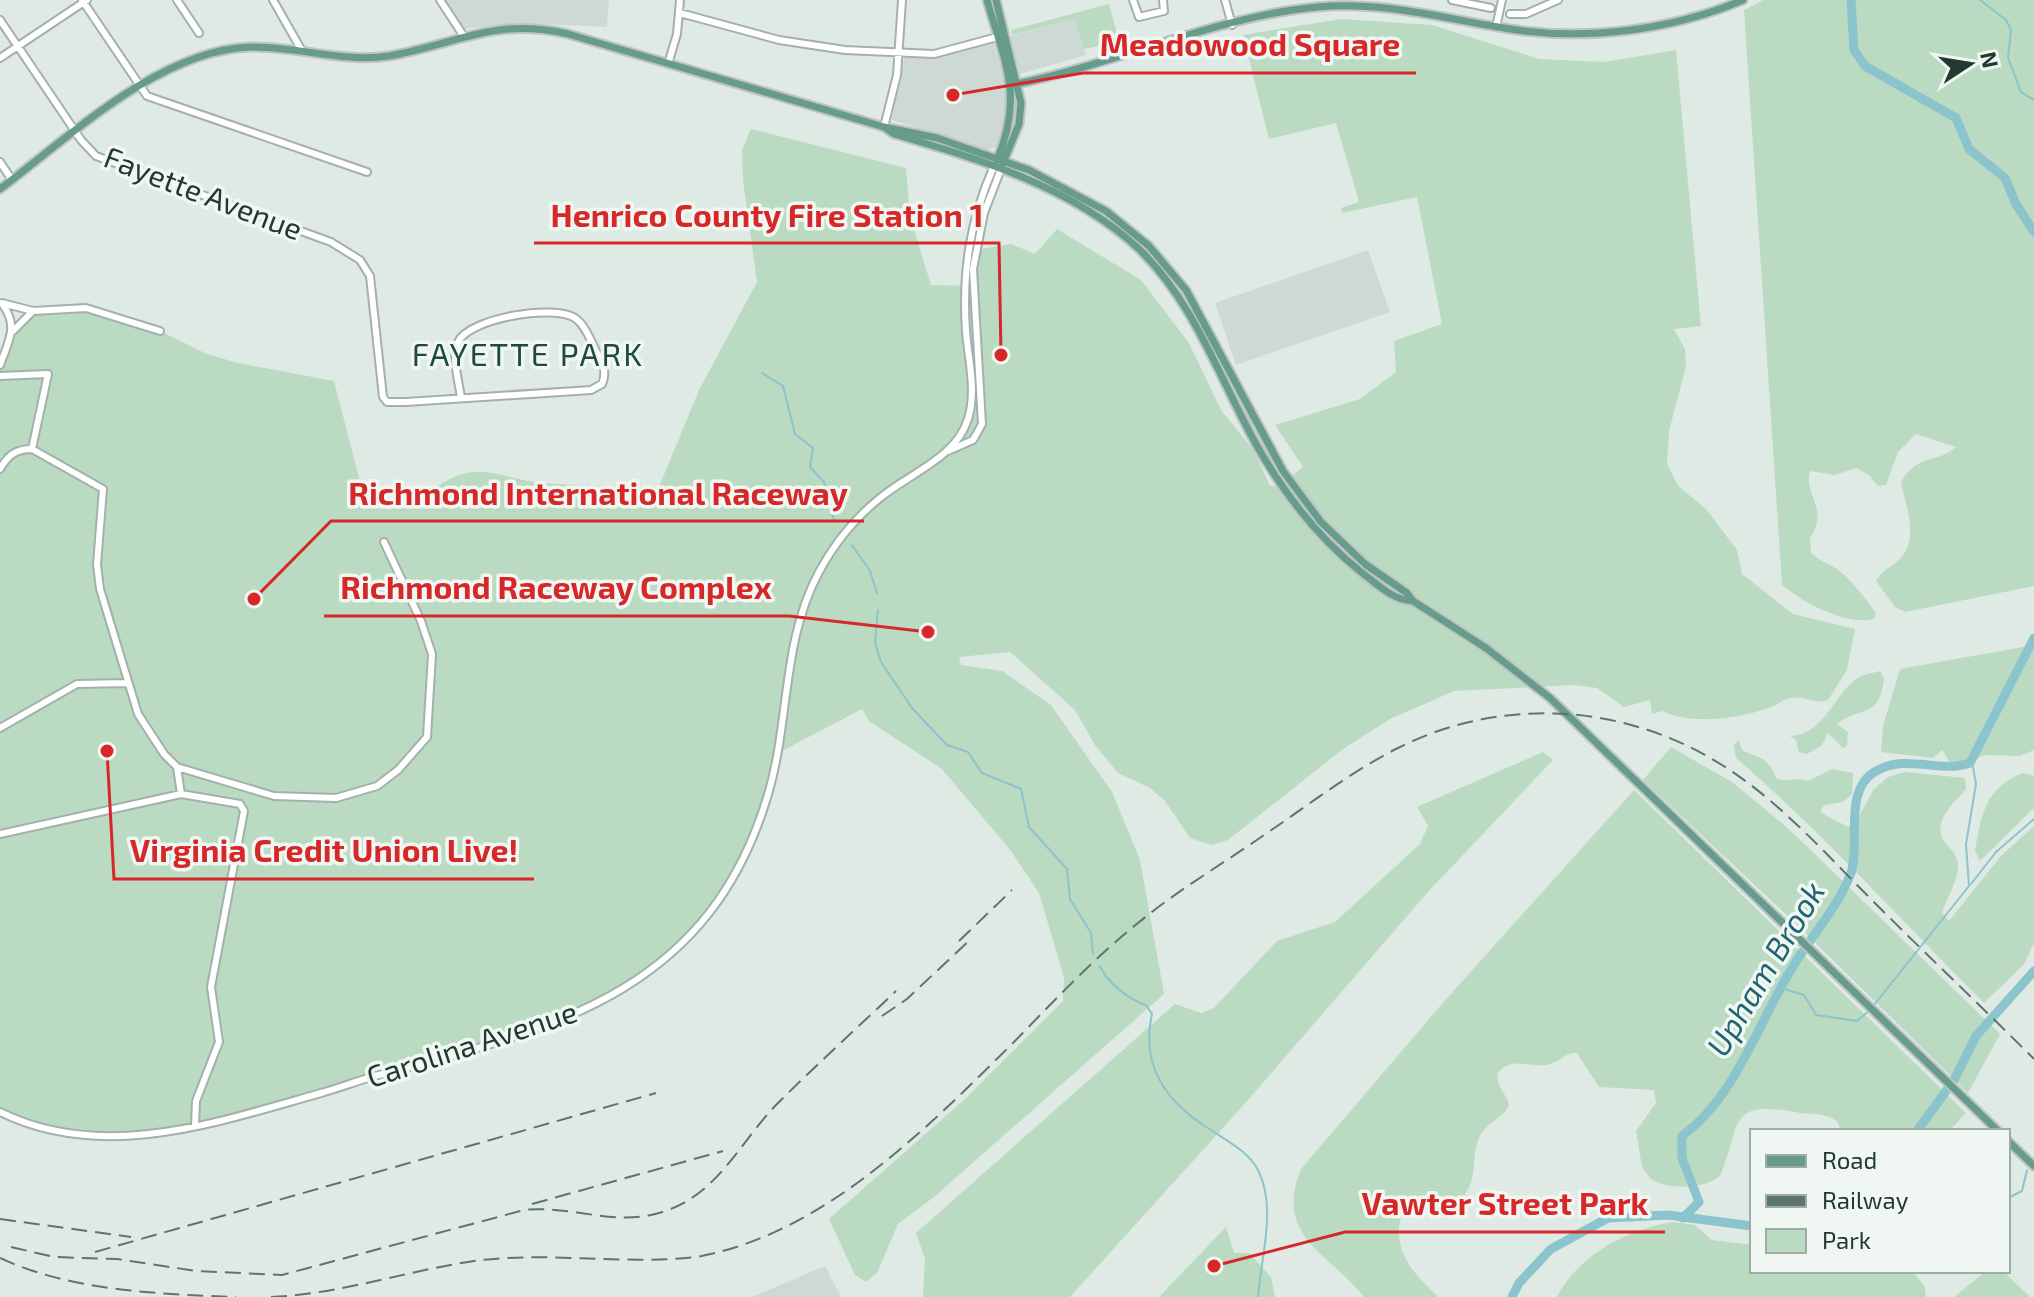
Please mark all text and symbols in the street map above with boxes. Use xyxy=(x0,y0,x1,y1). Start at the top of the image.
callout: Meadowood Square xyxy=(1083,17,1416,73)
text: Meadowood Square xyxy=(1100,24,1400,62)
north arrow xyxy=(1930,24,2010,104)
text: N xyxy=(1976,49,2005,70)
street label: Fayette Avenue xyxy=(100,138,308,246)
callout: Henrico County Fire Station 1 xyxy=(534,187,999,243)
text: Henrico County Fire Station 1 xyxy=(551,195,983,234)
district label: FAYETTE PARK xyxy=(412,334,644,372)
callout: Richmond International Raceway xyxy=(331,465,864,521)
text: Richmond International Raceway xyxy=(348,473,848,512)
callout: Richmond Raceway Complex xyxy=(324,560,789,616)
text: Richmond Raceway Complex xyxy=(340,567,772,606)
callout: Virginia Credit Union Live! xyxy=(114,823,534,879)
text: Virginia Credit Union Live! xyxy=(130,830,518,868)
water label: Upham Brook xyxy=(1697,874,1832,1062)
street label: Carolina Avenue xyxy=(362,992,581,1094)
legend xyxy=(1750,1129,2010,1273)
text: Road xyxy=(1822,1145,1877,1174)
callout: Vawter Street Park xyxy=(1345,1176,1665,1232)
text: Vawter Street Park xyxy=(1362,1183,1649,1221)
text: Railway xyxy=(1822,1185,1909,1214)
text: Park xyxy=(1822,1225,1871,1254)

